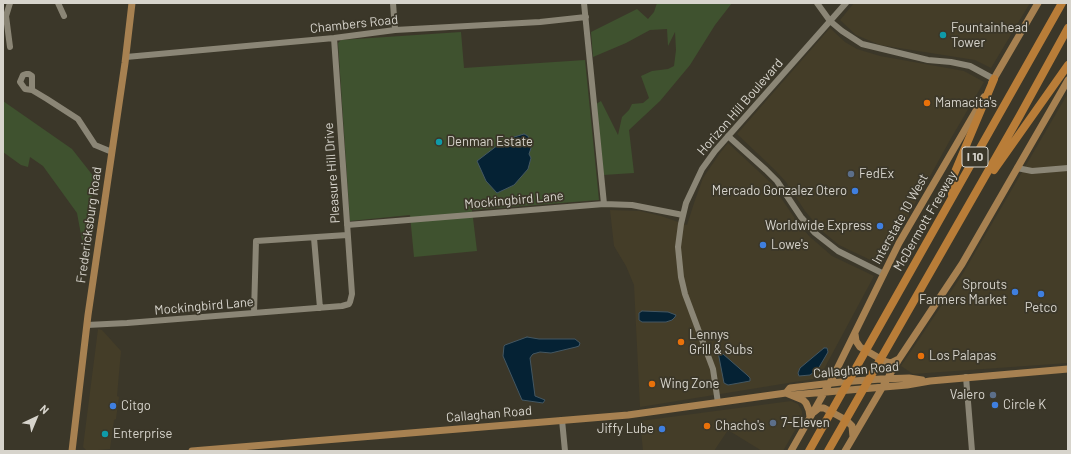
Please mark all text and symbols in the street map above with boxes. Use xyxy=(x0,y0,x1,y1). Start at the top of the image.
street label: Chambers Road xyxy=(309,12,399,36)
place label: Fountainhead Tower xyxy=(951,20,1028,51)
marker: Fountainhead Tower xyxy=(938,30,948,40)
street label: Horizon Hill Boulevard xyxy=(694,56,786,158)
place label: Mamacita's xyxy=(935,95,997,111)
marker: Mamacita's xyxy=(922,98,932,108)
street label: Pleasure Hill Drive xyxy=(321,122,343,224)
place label: Denman Estate xyxy=(447,134,533,150)
marker: Denman Estate xyxy=(434,137,444,147)
road number: I 10 xyxy=(962,147,988,167)
street label: Fredericksburg Road xyxy=(73,166,105,284)
place label: FedEx xyxy=(859,166,894,182)
street label: McDermott Freeway xyxy=(890,168,960,274)
marker: FedEx xyxy=(846,169,856,179)
street label: Interstate 10 West xyxy=(869,171,931,267)
place label: Mercado Gonzalez Otero xyxy=(712,183,847,199)
marker: Mercado Gonzalez Otero xyxy=(850,186,860,196)
street label: Mockingbird Lane xyxy=(464,188,564,212)
place label: Worldwide Express xyxy=(765,218,872,234)
marker: Worldwide Express xyxy=(875,221,885,231)
place label: Lowe's xyxy=(771,237,809,253)
marker: Lowe's xyxy=(758,240,768,250)
place label: Sprouts Farmers Market xyxy=(919,277,1007,308)
marker: Sprouts Farmers Market xyxy=(1010,287,1020,297)
marker: Petco xyxy=(1036,289,1046,299)
street label: Mockingbird Lane xyxy=(154,294,254,318)
place label: Petco xyxy=(1025,300,1057,316)
place label: Lennys Grill & Subs xyxy=(689,327,753,358)
marker: Lennys Grill & Subs xyxy=(676,337,686,347)
place label: Los Palapas xyxy=(929,348,996,364)
marker: Los Palapas xyxy=(916,351,926,361)
street label: Callaghan Road xyxy=(812,358,900,382)
place label: Wing Zone xyxy=(660,376,719,392)
marker: Wing Zone xyxy=(647,379,657,389)
place label: Valero xyxy=(950,387,985,403)
marker: Valero xyxy=(988,390,998,400)
place label: Circle K xyxy=(1003,397,1046,413)
north arrow xyxy=(16,398,56,438)
place label: Citgo xyxy=(121,398,151,414)
marker: Circle K xyxy=(990,400,1000,410)
marker: Citgo xyxy=(108,401,118,411)
text: N xyxy=(38,402,52,416)
street label: Callaghan Road xyxy=(445,402,533,426)
place label: 7-Eleven xyxy=(781,415,830,431)
place label: Chacho's xyxy=(715,418,765,434)
marker: 7-Eleven xyxy=(768,418,778,428)
place label: Jiffy Lube xyxy=(597,421,654,437)
marker: Chacho's xyxy=(702,421,712,431)
marker: Jiffy Lube xyxy=(657,424,667,434)
place label: Enterprise xyxy=(113,426,172,442)
marker: Enterprise xyxy=(100,429,110,439)

